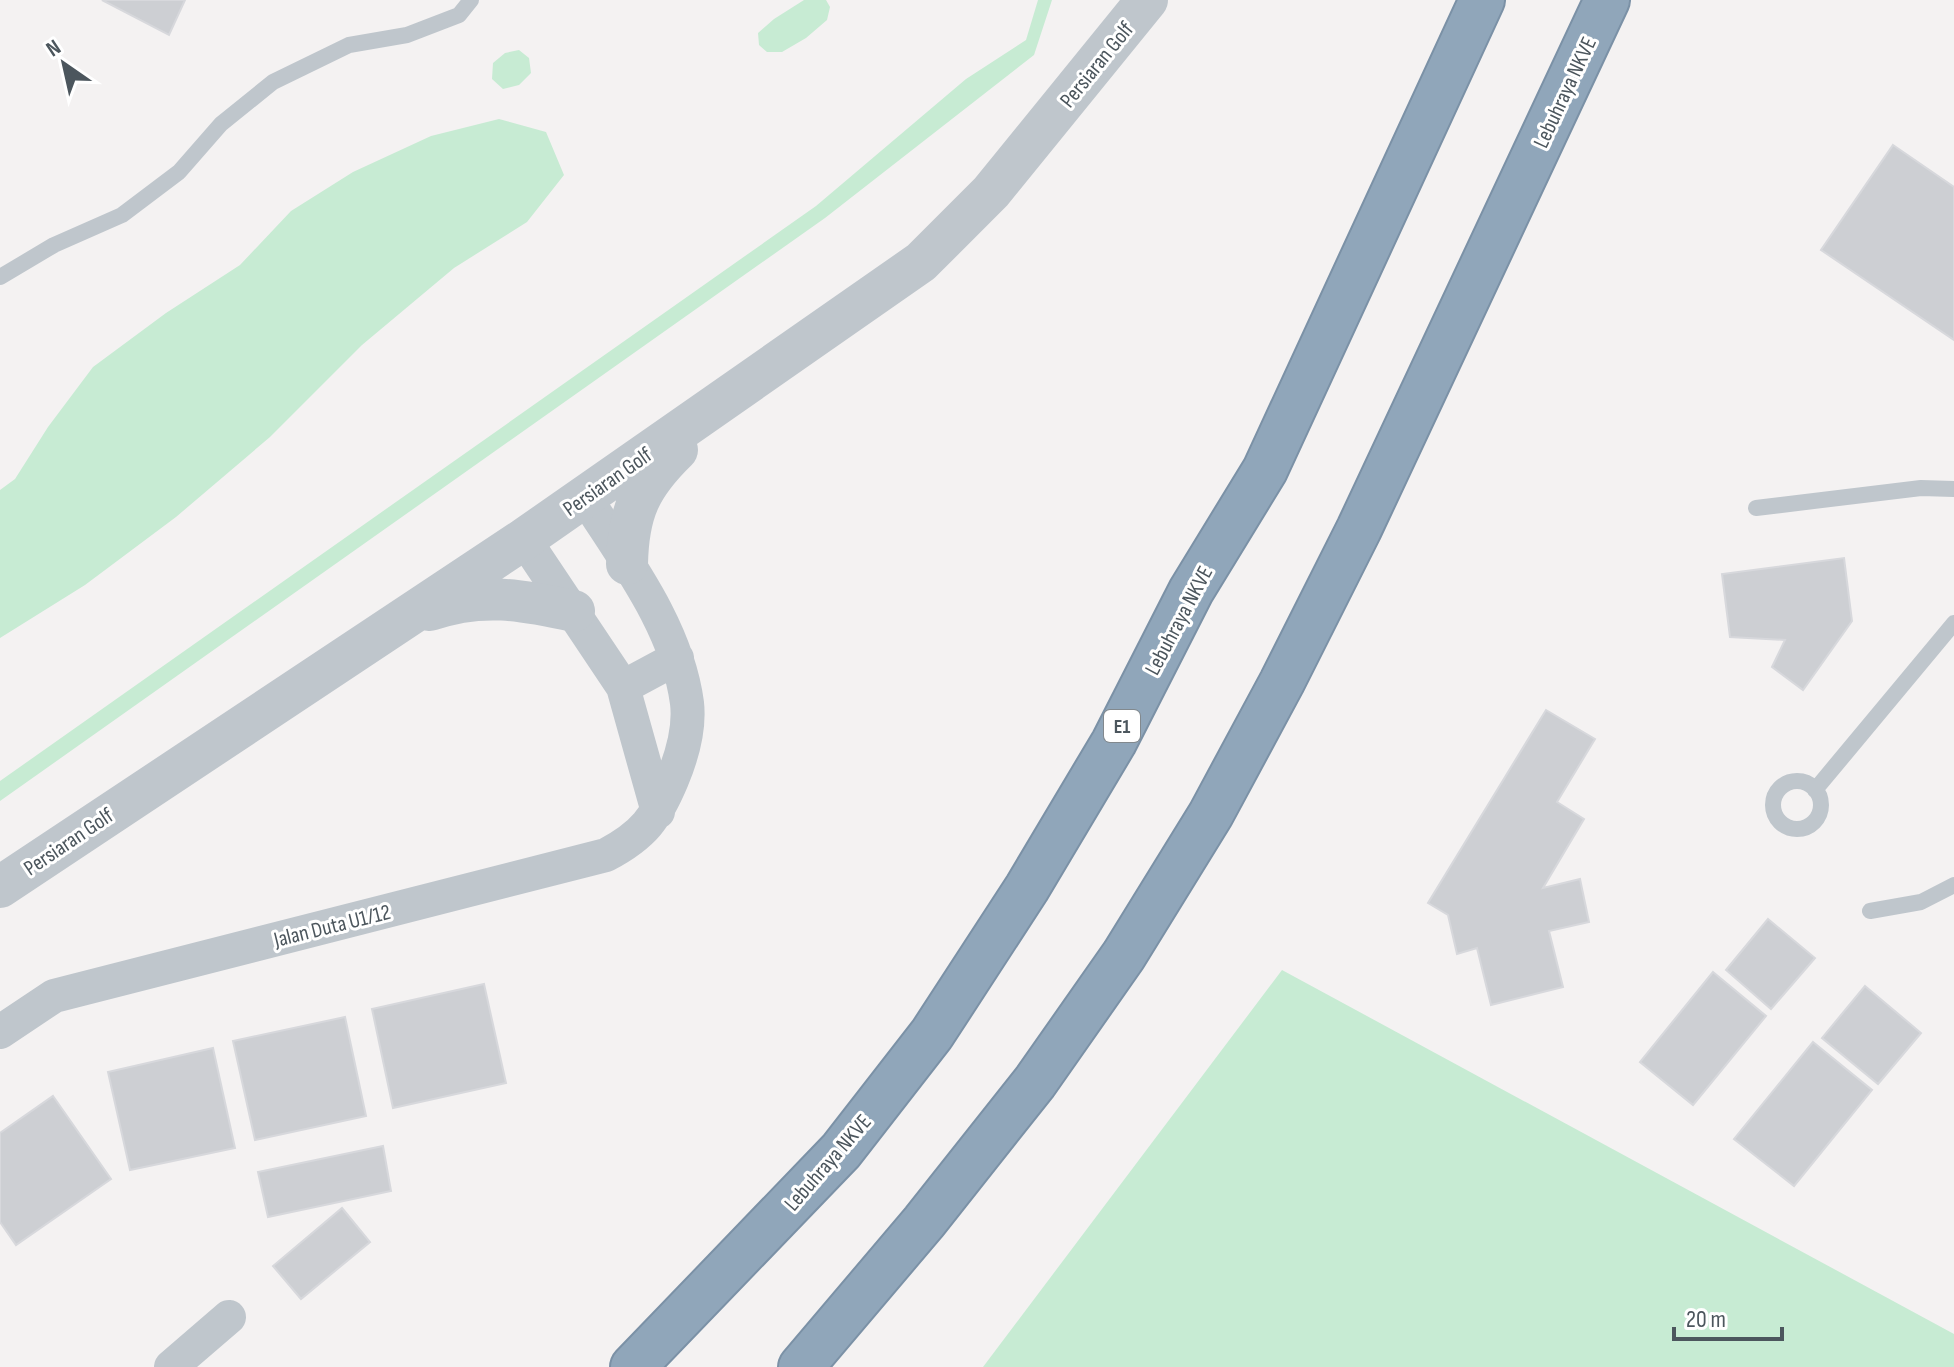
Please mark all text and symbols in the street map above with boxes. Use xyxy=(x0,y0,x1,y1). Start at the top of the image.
street label: Persiaran Golf xyxy=(1054,16,1140,113)
north arrow xyxy=(24,24,104,104)
street label: Lebuhraya NKVE xyxy=(1528,33,1603,152)
text: N xyxy=(41,34,66,63)
street label: Persiaran Golf xyxy=(558,441,658,523)
street label: Lebuhraya NKVE xyxy=(1139,562,1219,680)
road number: E1 xyxy=(1104,710,1140,742)
street label: Persiaran Golf xyxy=(19,802,119,882)
street label: Jalan Duta U1/12 xyxy=(270,899,394,954)
street label: Lebuhraya NKVE xyxy=(779,1109,877,1217)
scale bar xyxy=(1674,1291,1782,1341)
text: 20 m xyxy=(1686,1305,1726,1334)

